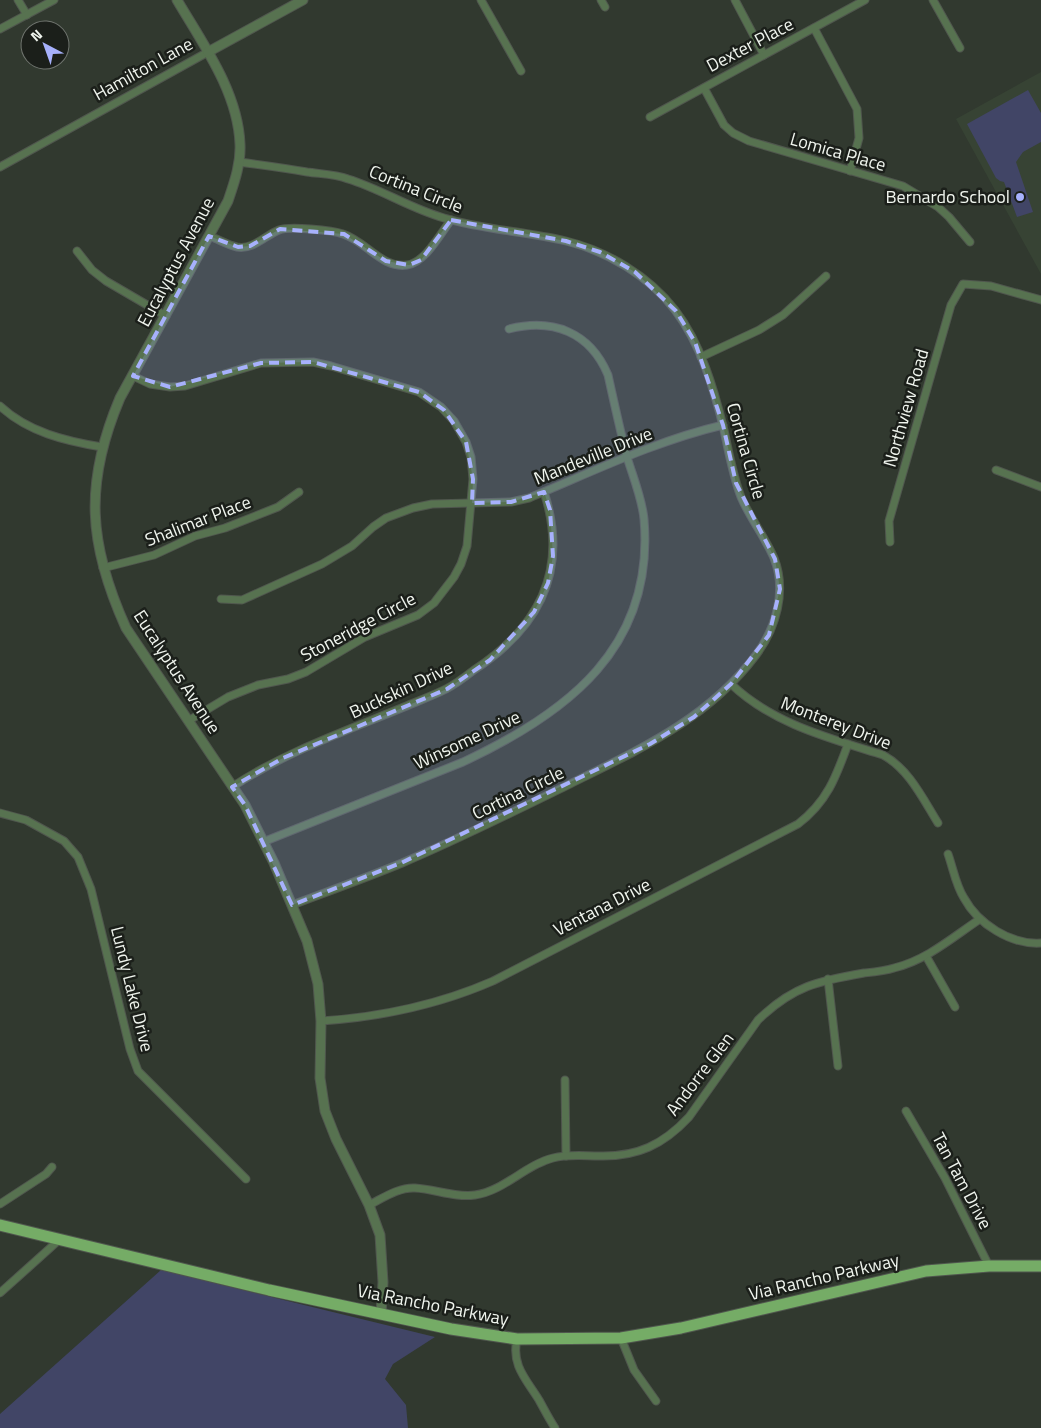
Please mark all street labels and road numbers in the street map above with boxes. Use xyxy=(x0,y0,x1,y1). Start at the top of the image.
street label: Dexter Place xyxy=(701,10,798,79)
street label: Hamilton Lane xyxy=(88,30,197,107)
street label: Lomica Place xyxy=(787,125,889,178)
street label: Cortina Circle xyxy=(365,157,467,220)
street label: Eucalyptus Avenue xyxy=(130,192,221,331)
street label: Northview Road xyxy=(876,346,935,470)
street label: Cortina Circle xyxy=(720,399,773,502)
street label: Mandeville Drive xyxy=(530,419,656,492)
street label: Shalimar Place xyxy=(141,488,255,553)
street label: Stoneridge Circle xyxy=(295,585,420,668)
street label: Eucalyptus Avenue xyxy=(127,604,228,739)
street label: Buckskin Drive xyxy=(345,654,457,725)
street label: Monterey Drive xyxy=(777,689,895,756)
street label: Winsome Drive xyxy=(409,703,525,776)
street label: Cortina Circle xyxy=(467,759,568,826)
street label: Ventana Drive xyxy=(548,870,655,943)
street label: Lundy Lake Drive xyxy=(104,923,161,1054)
street label: Andorre Glen xyxy=(659,1026,740,1121)
street label: Tan Tam Drive xyxy=(926,1128,999,1234)
street label: Via Rancho Parkway xyxy=(746,1246,902,1307)
street label: Via Rancho Parkway xyxy=(355,1277,511,1332)

